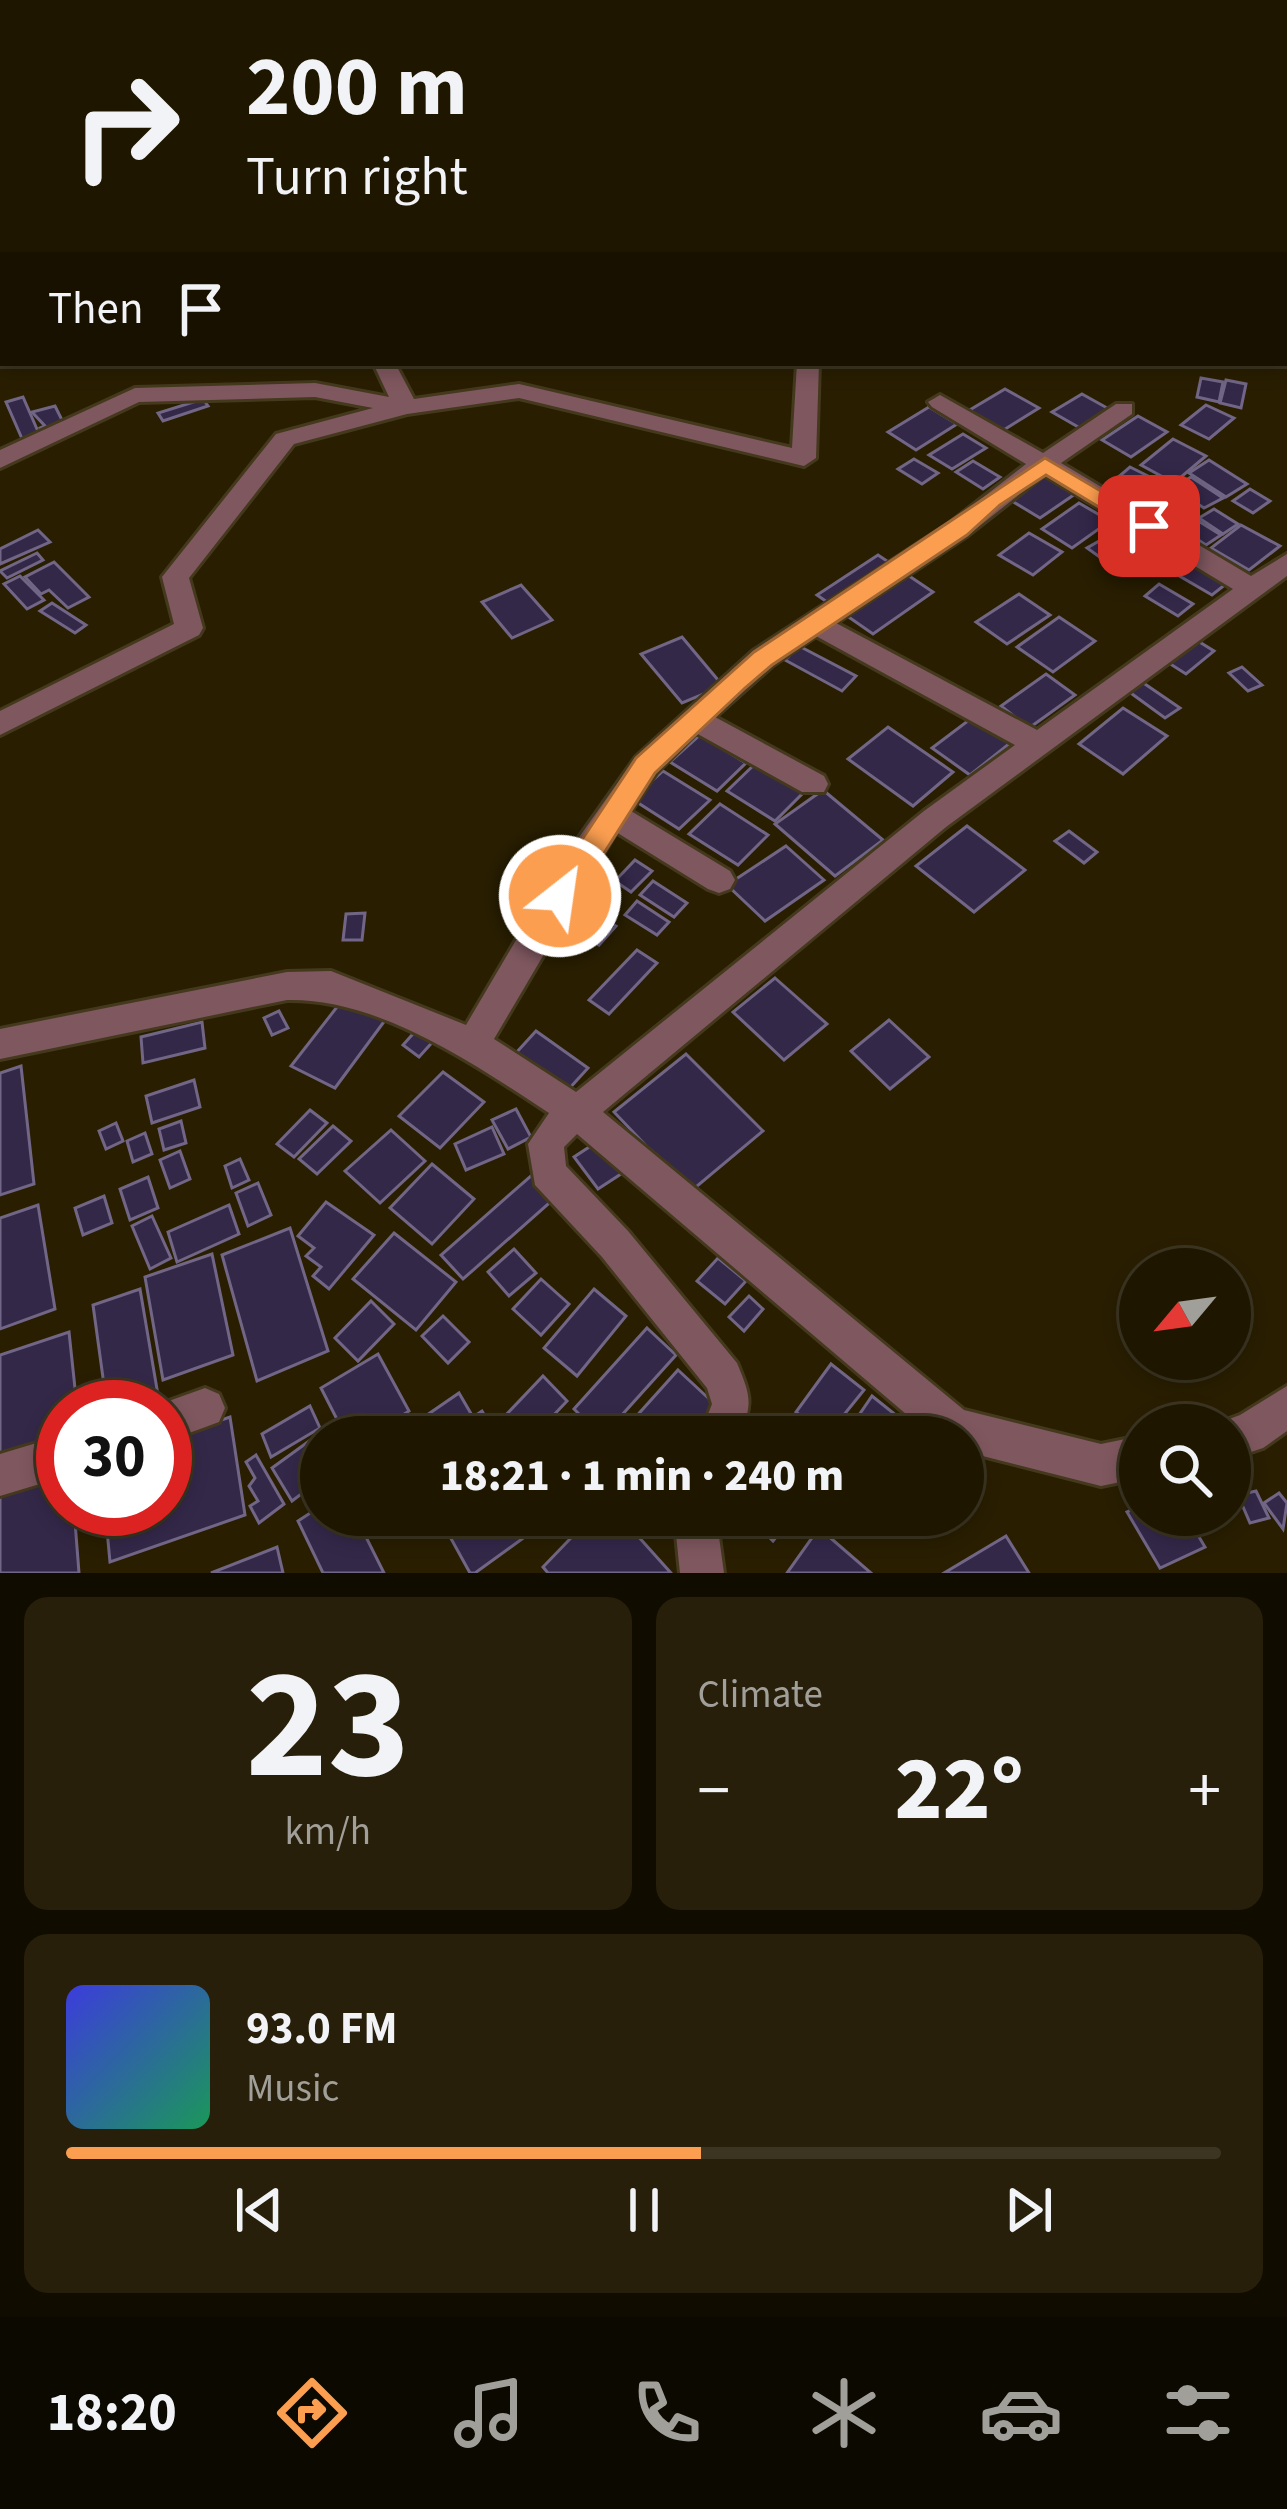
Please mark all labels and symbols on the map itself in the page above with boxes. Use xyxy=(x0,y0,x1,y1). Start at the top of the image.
pin xyxy=(1098,475,1200,577)
position arrow xyxy=(497,833,623,959)
north arrow xyxy=(1119,1248,1251,1380)
speed limit sign: 30 xyxy=(36,1380,192,1536)

